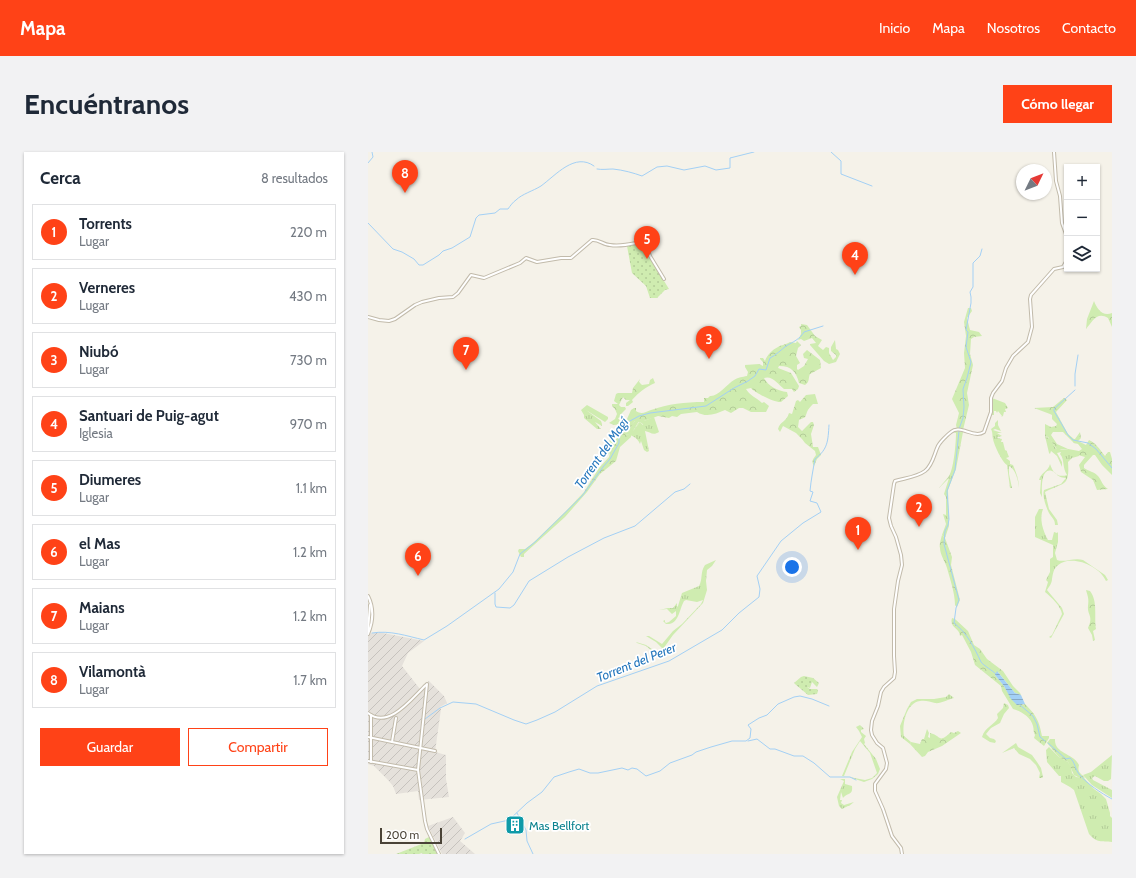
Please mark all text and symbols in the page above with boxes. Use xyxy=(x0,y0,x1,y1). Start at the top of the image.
text: Mapa xyxy=(20,17,66,40)
text: Inicio xyxy=(879,19,910,37)
text: Mapa xyxy=(932,19,965,37)
text: Nosotros xyxy=(987,19,1040,37)
text: Contacto xyxy=(1062,19,1116,37)
button: Cómo llegar xyxy=(1003,85,1112,123)
text: Encuéntranos xyxy=(24,87,189,121)
pin: 8 xyxy=(392,160,418,193)
north arrow xyxy=(1016,164,1052,200)
map controls xyxy=(1064,164,1100,272)
button: + xyxy=(1064,164,1100,200)
text: Cerca xyxy=(40,168,81,188)
text: 8 resultados xyxy=(261,170,328,186)
button: − xyxy=(1064,200,1100,236)
text: Torrents xyxy=(79,215,132,233)
text: 1 xyxy=(52,224,56,240)
text: 220 m xyxy=(290,224,327,240)
pin: 5 xyxy=(634,226,660,259)
text: Lugar xyxy=(79,233,109,249)
button: layers xyxy=(1064,236,1100,272)
pin: 4 xyxy=(842,242,868,275)
text: Verneres xyxy=(79,279,135,297)
text: 2 xyxy=(51,288,57,304)
text: 430 m xyxy=(289,288,327,304)
text: Lugar xyxy=(79,297,109,313)
pin: 3 xyxy=(696,326,722,359)
pin: 7 xyxy=(453,337,479,370)
text: Niubó xyxy=(79,343,118,361)
text: 3 xyxy=(50,352,58,368)
text: 730 m xyxy=(290,352,327,368)
text: Lugar xyxy=(79,361,109,377)
text: Santuari de Puig-agut xyxy=(79,407,219,425)
water label: Torrent del Magí xyxy=(571,413,632,492)
text: 4 xyxy=(50,416,58,432)
text: 970 m xyxy=(290,416,327,432)
text: Iglesia xyxy=(79,425,113,441)
text: Diumeres xyxy=(79,471,141,489)
text: 5 xyxy=(51,480,57,496)
text: 1.1 km xyxy=(296,480,327,496)
text: Lugar xyxy=(79,489,109,505)
pin: 2 xyxy=(906,494,932,527)
pin: 1 xyxy=(845,517,871,550)
text: el Mas xyxy=(79,535,120,553)
pin: 6 xyxy=(405,543,431,576)
text: 6 xyxy=(50,544,58,560)
text: 1.2 km xyxy=(293,544,327,560)
text: Lugar xyxy=(79,553,109,569)
your location xyxy=(782,557,802,577)
text: Maians xyxy=(79,599,125,617)
text: 7 xyxy=(51,608,57,624)
text: 1.2 km xyxy=(293,608,327,624)
text: Lugar xyxy=(79,617,109,633)
water label: Torrent del Perer xyxy=(594,638,679,685)
text: Vilamontà xyxy=(79,663,146,681)
text: 8 xyxy=(50,672,58,688)
text: 1.7 km xyxy=(293,672,327,688)
text: Lugar xyxy=(79,681,109,697)
button: Guardar xyxy=(40,728,180,766)
button: Compartir xyxy=(188,728,328,766)
building icon: Mas Bellfort xyxy=(504,814,526,836)
place label: Mas Bellfort xyxy=(529,818,589,833)
scale bar xyxy=(380,826,442,845)
text: 200 m xyxy=(386,828,419,842)

